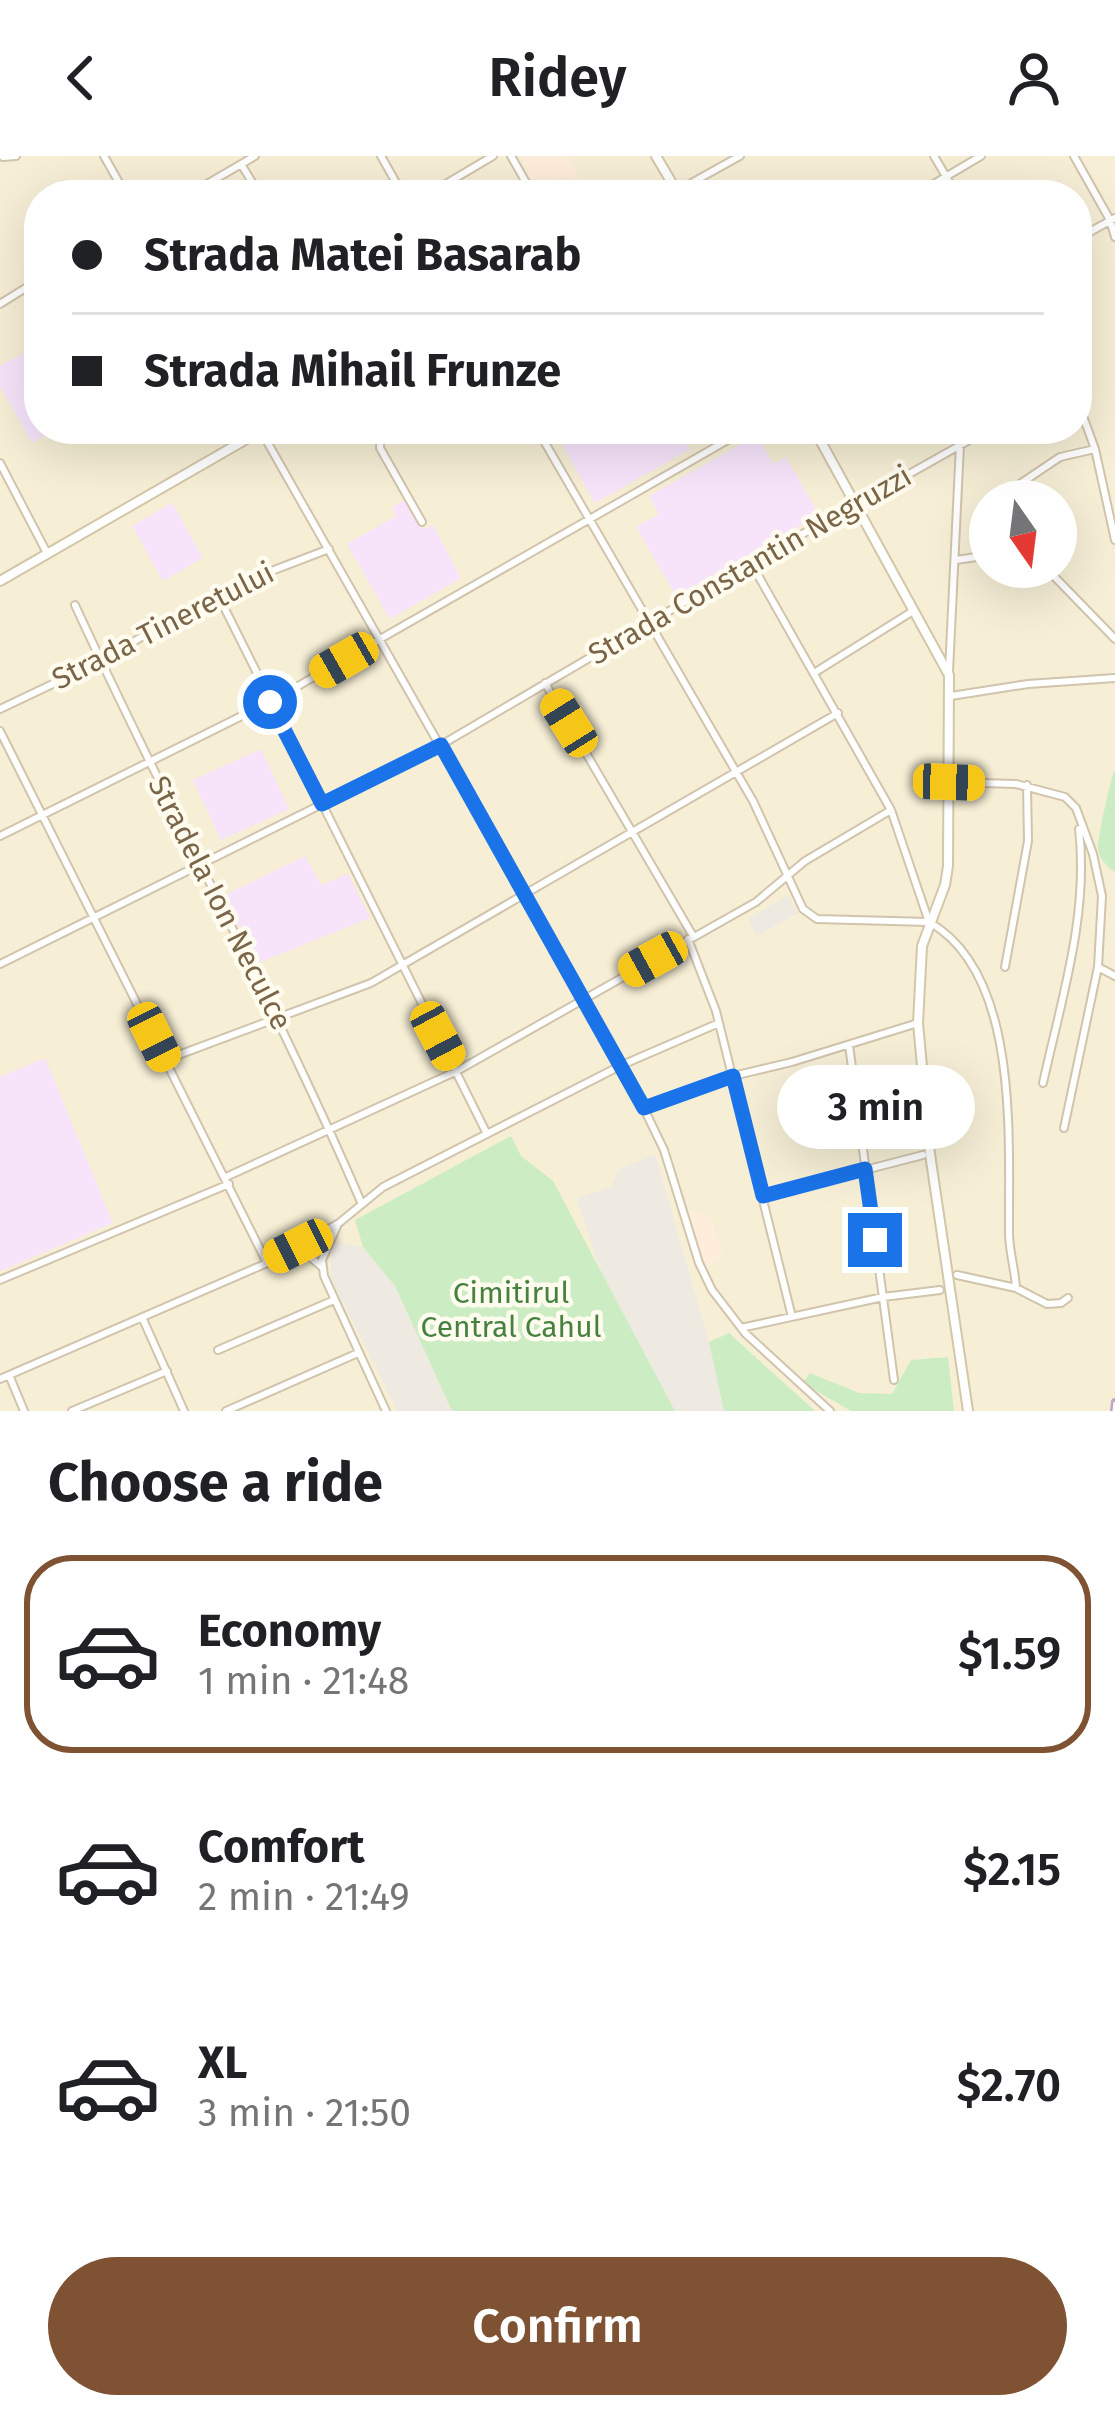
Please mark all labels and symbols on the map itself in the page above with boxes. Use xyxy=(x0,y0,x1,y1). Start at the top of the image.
street label: Strada Constantin Negruzzi xyxy=(582,458,918,672)
north arrow xyxy=(969,480,1077,588)
street label: Strada Tineretului xyxy=(46,555,280,697)
car xyxy=(304,626,384,694)
route start xyxy=(243,675,297,729)
car xyxy=(535,683,603,763)
car xyxy=(912,763,986,801)
street label: Stradela Ion Neculce xyxy=(140,770,300,1036)
car xyxy=(613,926,693,992)
car xyxy=(405,996,471,1076)
car xyxy=(122,997,186,1077)
callout: 3 min xyxy=(776,1066,974,1150)
route end xyxy=(848,1213,902,1267)
car xyxy=(258,1214,338,1278)
park label: Cimitirul Central Cahul xyxy=(421,1275,602,1345)

